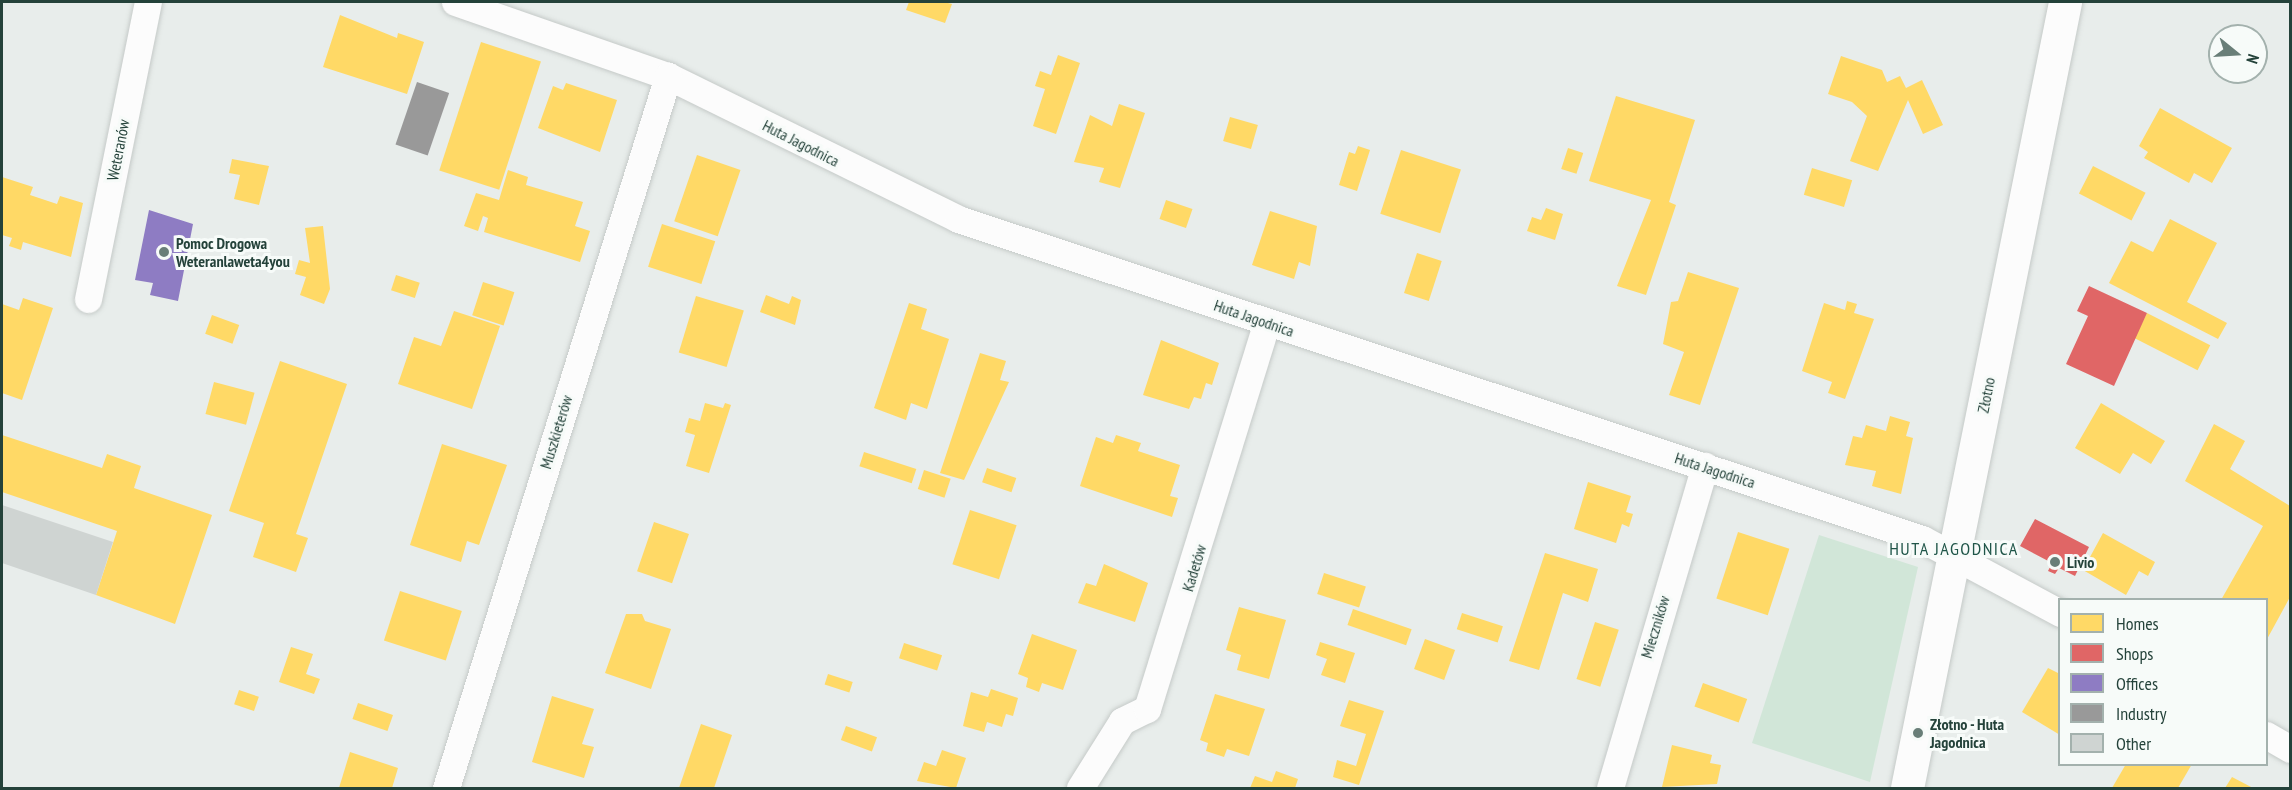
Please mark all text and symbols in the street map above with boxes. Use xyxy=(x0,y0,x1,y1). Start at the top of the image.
north arrow xyxy=(2208,24,2268,84)
text: N xyxy=(2242,52,2264,66)
street label: Huta Jagodnica xyxy=(760,116,842,170)
street label: Weteranów xyxy=(103,118,133,182)
place label: Pomoc Drogowa Weteranlaweta4you xyxy=(176,233,290,271)
marker: Pomoc Drogowa Weteranlaweta4you xyxy=(157,245,171,259)
street label: Huta Jagodnica xyxy=(1211,295,1297,341)
street label: Złotno xyxy=(1973,375,1999,415)
street label: Muszkieterów xyxy=(536,393,576,471)
street label: Huta Jagodnica xyxy=(1672,448,1758,492)
district label: HUTA JAGODNICA xyxy=(1889,538,2019,560)
street label: Kadetów xyxy=(1178,542,1210,594)
place label: Livio xyxy=(2067,552,2094,572)
marker: Livio xyxy=(2048,555,2062,569)
street label: Mieczników xyxy=(1636,594,1674,660)
legend xyxy=(2058,598,2268,766)
text: Homes xyxy=(2116,612,2159,635)
text: Shops xyxy=(2116,642,2153,665)
text: Offices xyxy=(2116,672,2158,695)
text: Industry xyxy=(2116,702,2166,725)
place label: Złotno - Huta Jagodnica xyxy=(1930,714,2006,752)
marker: Złotno - Huta Jagodnica xyxy=(1911,726,1925,740)
text: Other xyxy=(2116,732,2151,755)

